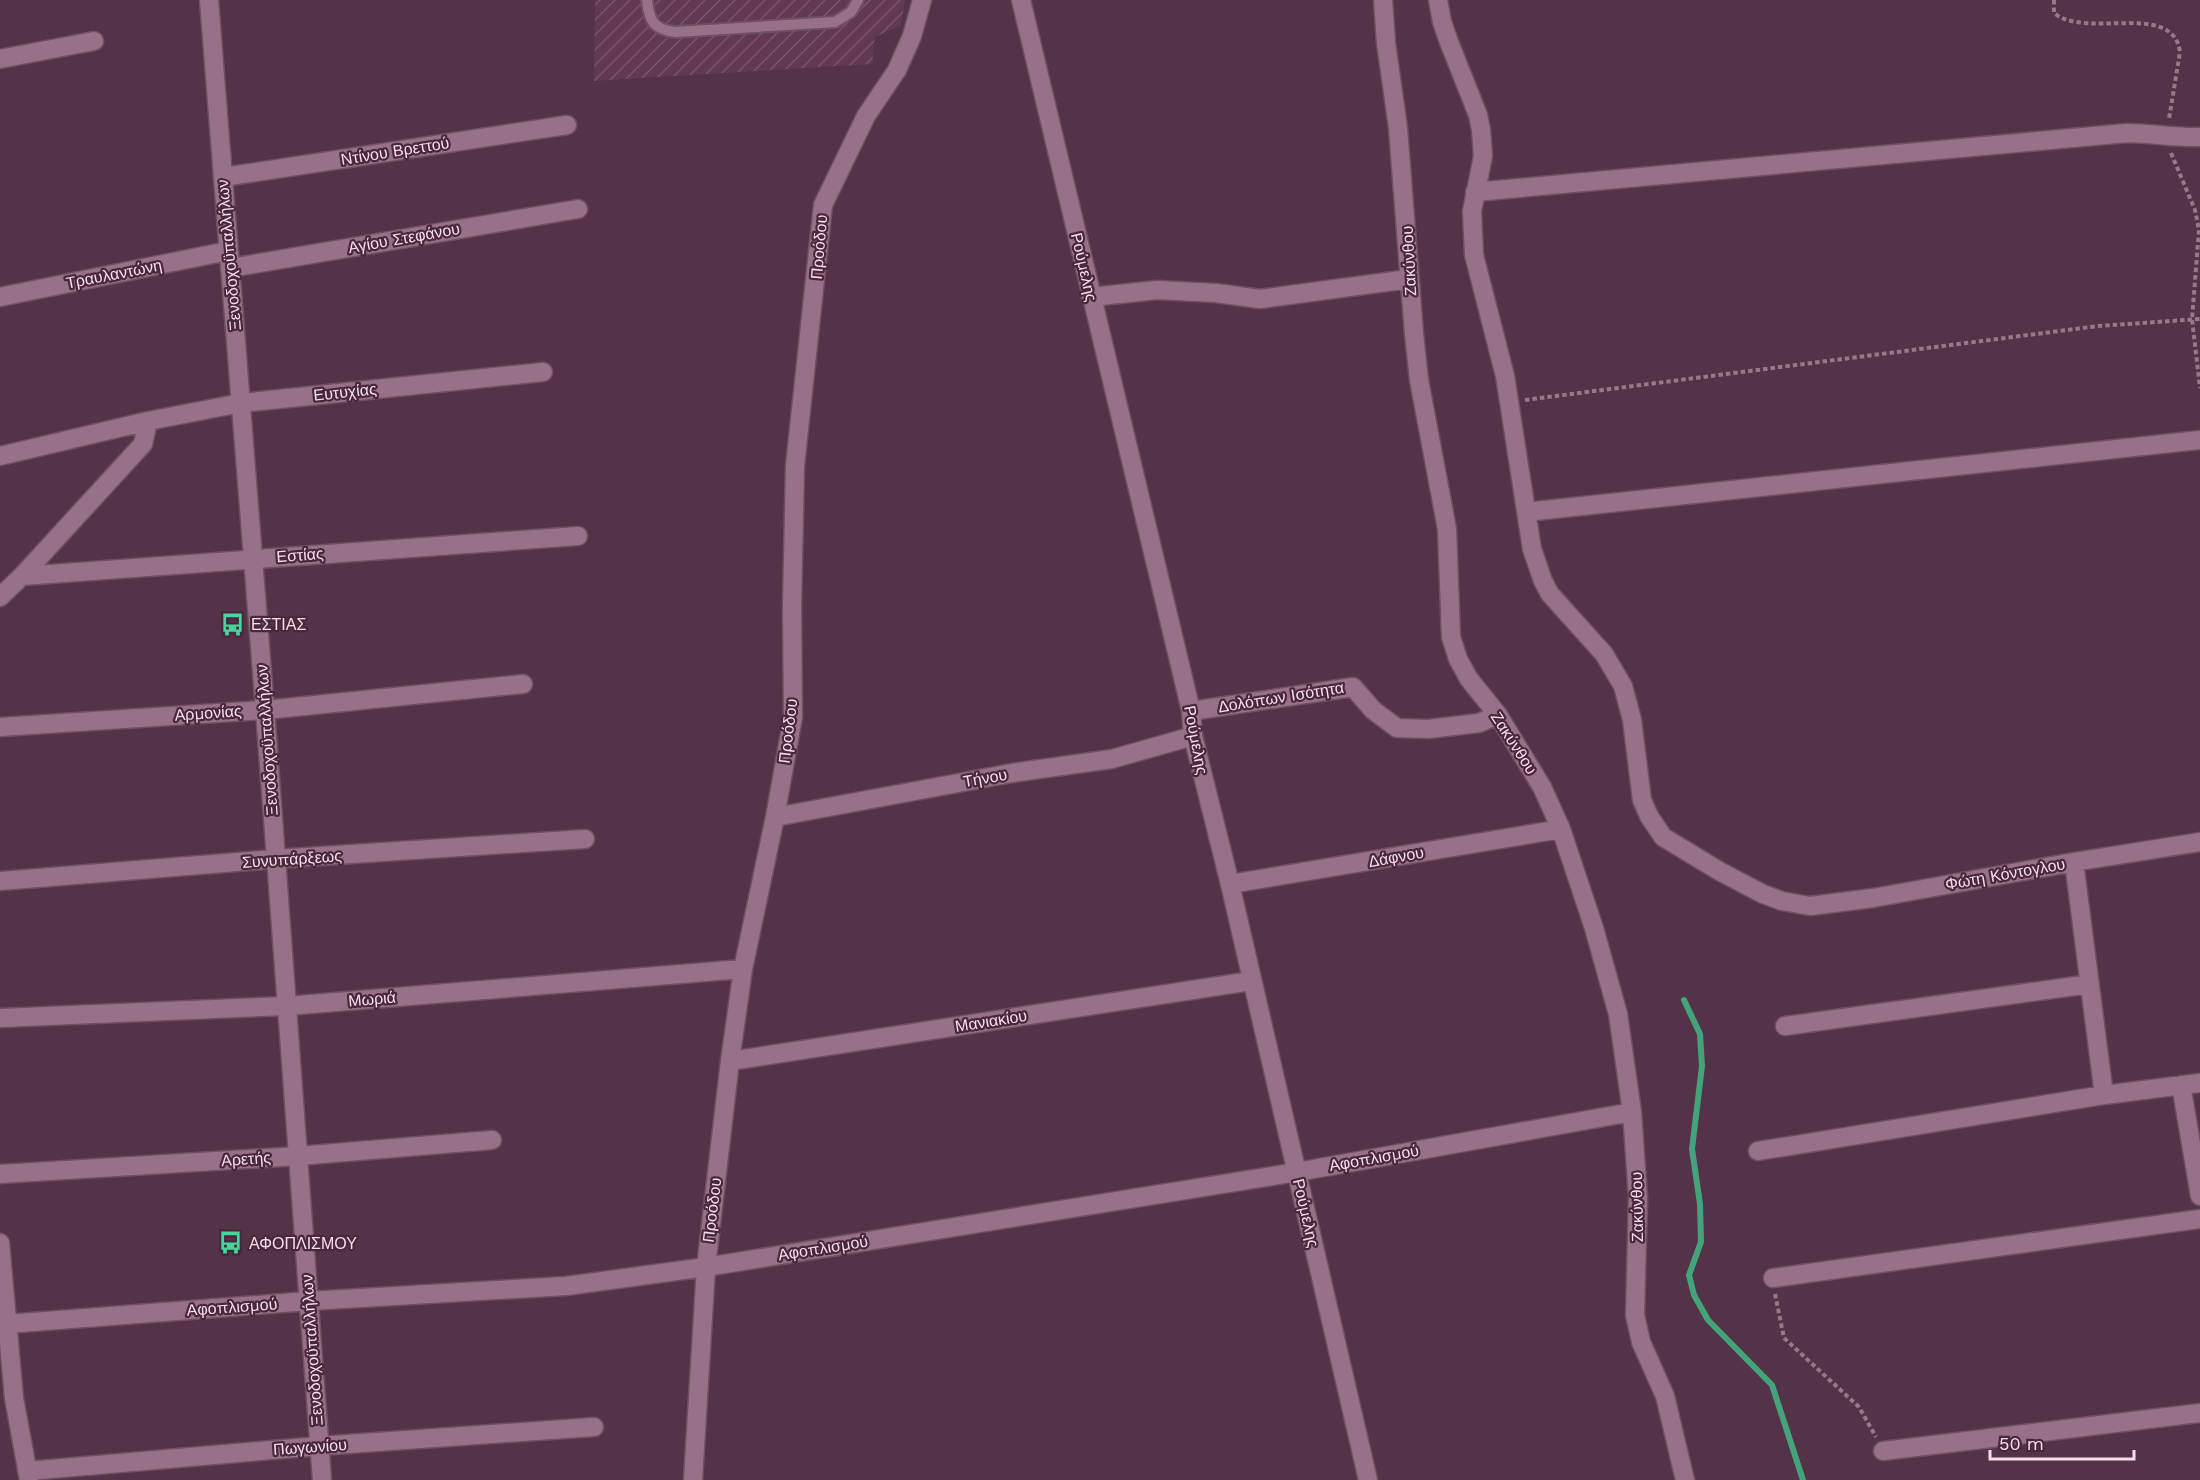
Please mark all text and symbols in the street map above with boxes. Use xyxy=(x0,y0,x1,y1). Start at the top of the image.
street label: Ντίνου Βρεττού xyxy=(339,133,451,169)
street label: Ξενοδοχοϋπαλλήλων xyxy=(213,179,245,331)
street label: Προόδου xyxy=(807,214,831,280)
street label: Αγίου Στεφάνου xyxy=(347,219,461,257)
street label: Ζακύνθου xyxy=(1398,225,1420,297)
street label: Ρούμελης xyxy=(1067,231,1101,304)
street label: Τραυλαντώνη xyxy=(64,255,164,293)
street label: Ευτυχίας xyxy=(312,379,378,405)
street label: Εστίας xyxy=(276,544,325,566)
bus stop icon: ΕΣΤΙΑΣ xyxy=(220,611,246,637)
place label: ΕΣΤΙΑΣ xyxy=(251,615,306,634)
street label: Ξενοδοχοϋπαλλήλων xyxy=(252,664,282,816)
street label: Δολόπων Ισότητα xyxy=(1217,678,1345,716)
street label: Προόδου xyxy=(775,698,801,764)
street label: Αρμονίας xyxy=(174,701,242,725)
street label: Ρούμελης xyxy=(1180,704,1212,776)
street label: Ζακύνθου xyxy=(1487,708,1541,778)
street label: Τήνου xyxy=(962,765,1008,791)
street label: Δάφνου xyxy=(1367,843,1425,871)
street label: Συνυπάρξεως xyxy=(241,846,343,872)
street label: Φώτη Κόντογλου xyxy=(1944,854,2066,894)
street label: Μωριά xyxy=(347,987,397,1011)
street label: Μανιακίου xyxy=(954,1006,1028,1036)
street label: Αφοπλισμού xyxy=(1328,1141,1420,1175)
street label: Αρετής xyxy=(220,1148,272,1170)
street label: Ζακύνθου xyxy=(1627,1172,1647,1242)
street label: Προόδου xyxy=(699,1177,725,1243)
street label: Ρούμελης xyxy=(1289,1177,1323,1250)
bus stop icon: ΑΦΟΠΛΙΣΜΟΥ xyxy=(218,1230,244,1256)
street label: Αφοπλισμού xyxy=(777,1232,869,1264)
place label: ΑΦΟΠΛΙΣΜΟΥ xyxy=(249,1234,357,1253)
street label: Ξενοδοχοϋπαλλήλων xyxy=(297,1274,327,1426)
street label: Αφοπλισμού xyxy=(186,1294,278,1320)
scale bar xyxy=(1990,1423,2134,1461)
text: 50 m xyxy=(1999,1433,2044,1454)
street label: Πωγωνίου xyxy=(273,1435,347,1459)

